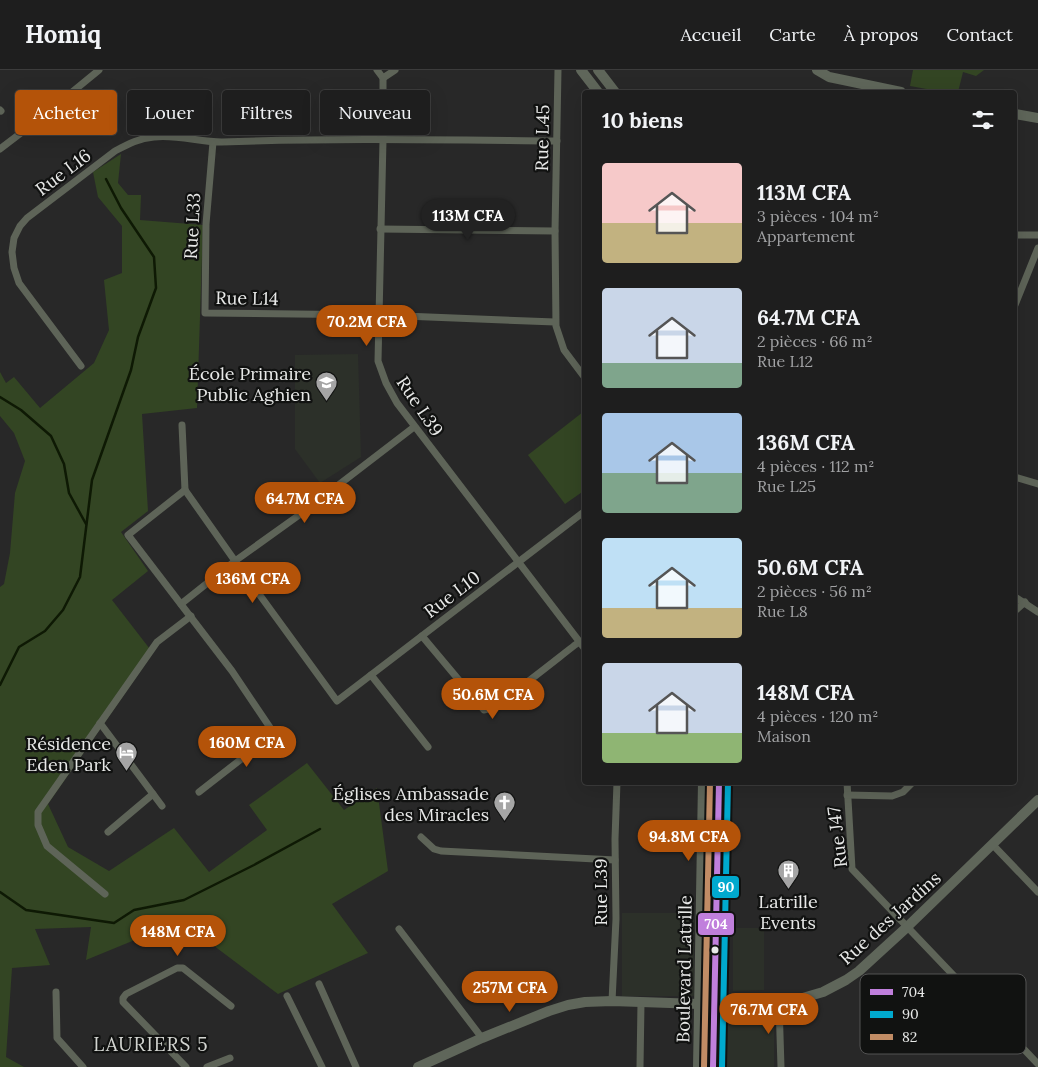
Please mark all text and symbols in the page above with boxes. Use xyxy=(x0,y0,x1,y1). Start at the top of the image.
text: Homiq xyxy=(25,19,101,50)
text: Accueil xyxy=(681,23,741,46)
text: Carte xyxy=(769,23,816,46)
text: À propos xyxy=(844,23,918,46)
text: Contact xyxy=(946,23,1013,46)
chip: Acheter xyxy=(15,90,117,135)
chip: Louer xyxy=(127,90,212,135)
chip: Filtres xyxy=(222,90,310,135)
chip: Nouveau xyxy=(320,90,430,135)
street label: Rue L45 xyxy=(530,104,554,172)
icon: filters xyxy=(969,106,997,134)
text: 10 biens xyxy=(602,107,683,134)
street label: Rue L16 xyxy=(31,144,95,200)
text: 113M CFA xyxy=(757,179,851,206)
icon: home xyxy=(642,183,702,243)
street label: Rue L33 xyxy=(179,192,205,260)
pin: 113M CFA xyxy=(416,198,520,241)
text: 113M CFA xyxy=(432,205,504,225)
text: 3 pièces · 104 m² xyxy=(757,206,879,226)
text: Appartement xyxy=(757,226,855,246)
street label: Rue L14 xyxy=(215,286,279,310)
pin: 70.2M CFA xyxy=(310,304,424,347)
text: 64.7M CFA xyxy=(757,304,860,331)
icon: home xyxy=(642,308,702,368)
text: 70.2M CFA xyxy=(327,311,407,331)
text: 2 pièces · 66 m² xyxy=(757,331,873,351)
text: Rue L12 xyxy=(757,351,813,371)
place label: École Primaire Public Aghien xyxy=(189,362,311,406)
school or university icon: École Primaire Public Aghien xyxy=(315,371,339,402)
street label: Rue L39 xyxy=(392,372,448,440)
text: 136M CFA xyxy=(757,429,855,456)
icon: home xyxy=(642,433,702,493)
text: 4 pièces · 112 m² xyxy=(757,456,874,476)
text: Rue L25 xyxy=(757,476,816,496)
pin: 64.7M CFA xyxy=(248,482,362,524)
text: 64.7M CFA xyxy=(266,488,344,508)
text: 50.6M CFA xyxy=(757,554,864,581)
icon: home xyxy=(642,558,702,618)
pin: 136M CFA xyxy=(201,562,305,604)
street label: Rue L10 xyxy=(419,565,485,623)
text: 136M CFA xyxy=(216,568,290,588)
text: 2 pièces · 56 m² xyxy=(757,581,872,601)
text: Rue L8 xyxy=(757,601,808,621)
pin: 50.6M CFA xyxy=(436,678,550,720)
text: 148M CFA xyxy=(757,679,854,706)
icon: home xyxy=(642,683,702,743)
text: 50.6M CFA xyxy=(452,684,534,704)
text: 4 pièces · 120 m² xyxy=(757,706,878,726)
pin: 160M CFA xyxy=(195,726,299,768)
text: Maison xyxy=(757,726,811,746)
place label: Résidence Eden Park xyxy=(26,732,111,776)
text: 160M CFA xyxy=(209,732,285,752)
hotel icon: Résidence Eden Park xyxy=(115,741,139,772)
place label: Églises Ambassade des Miracles xyxy=(333,782,489,826)
church icon: Églises Ambassade des Miracles xyxy=(493,791,517,822)
street label: Rue J47 xyxy=(822,805,852,869)
pin: 94.8M CFA xyxy=(632,820,746,862)
text: 94.8M CFA xyxy=(649,826,729,846)
street label: Rue L39 xyxy=(589,858,612,926)
building icon: Latrille Events xyxy=(776,859,800,890)
street label: Rue des Jardins xyxy=(835,866,945,970)
line badge: 90 xyxy=(711,875,740,899)
text: 90 xyxy=(718,878,735,896)
place label: Latrille Events xyxy=(758,890,818,934)
street label: Boulevard Latrille xyxy=(671,895,697,1043)
line badge: 704 xyxy=(697,912,735,936)
pin: 148M CFA xyxy=(126,914,230,957)
text: 704 xyxy=(704,915,728,933)
text: 148M CFA xyxy=(141,921,215,941)
unlabelled marker xyxy=(710,945,720,955)
pin: 257M CFA xyxy=(458,970,562,1013)
legend xyxy=(860,974,1026,1054)
text: 257M CFA xyxy=(473,977,547,997)
text: 704 xyxy=(902,983,925,1001)
pin: 76.7M CFA xyxy=(712,992,826,1035)
text: 76.7M CFA xyxy=(730,999,808,1019)
text: 90 xyxy=(902,1005,919,1023)
text: 82 xyxy=(902,1028,917,1046)
district label: LAURIERS 5 xyxy=(93,1032,209,1056)

